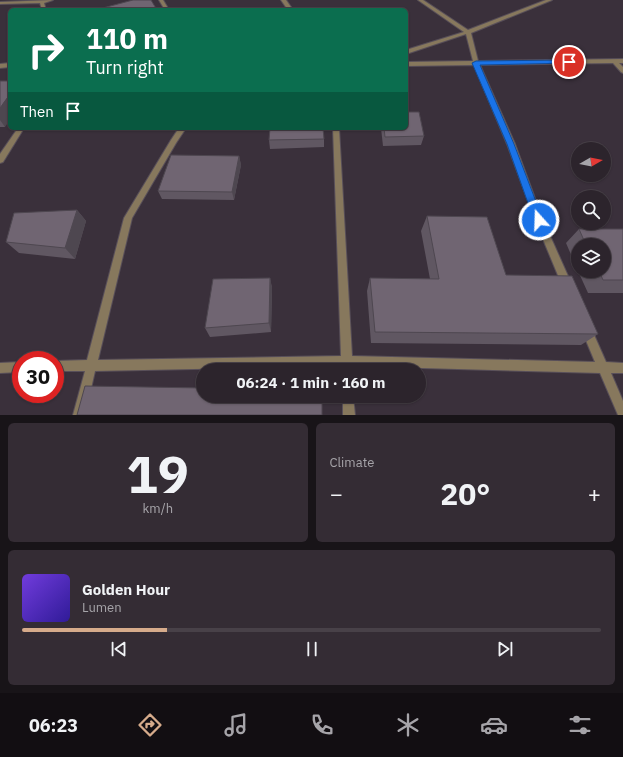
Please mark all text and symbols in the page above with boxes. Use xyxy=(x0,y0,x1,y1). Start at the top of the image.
text: 110 m xyxy=(86,20,168,57)
icon: right xyxy=(20,24,72,76)
pin xyxy=(552,45,586,79)
icon: arrive xyxy=(558,51,580,73)
text: Turn right xyxy=(86,56,164,79)
icon: arrive xyxy=(62,100,84,122)
text: Then xyxy=(20,102,54,121)
north arrow xyxy=(571,142,611,182)
map controls xyxy=(571,142,611,278)
button: search xyxy=(571,190,611,230)
position arrow xyxy=(518,199,560,241)
button: layers xyxy=(571,238,611,278)
speed limit sign: 30 xyxy=(12,351,64,403)
text: 06:24 · 1 min · 160 m xyxy=(237,373,385,392)
text: 19 xyxy=(127,440,189,507)
text: Climate xyxy=(330,454,374,471)
text: 20° xyxy=(440,474,490,513)
text: − xyxy=(330,479,343,508)
text: + xyxy=(588,479,601,508)
text: km/h xyxy=(142,500,173,517)
text: Golden Hour xyxy=(82,580,170,599)
text: Lumen xyxy=(82,599,122,616)
icon: previous xyxy=(108,638,130,660)
icon: pause xyxy=(301,638,323,660)
icon: next xyxy=(494,638,516,660)
icon: directions xyxy=(136,711,164,739)
icon: music xyxy=(222,711,250,739)
icon: phone xyxy=(308,711,336,739)
icon: climate xyxy=(394,711,422,739)
icon: car xyxy=(480,711,508,739)
icon: filters xyxy=(566,711,594,739)
text: 06:23 xyxy=(29,714,78,737)

